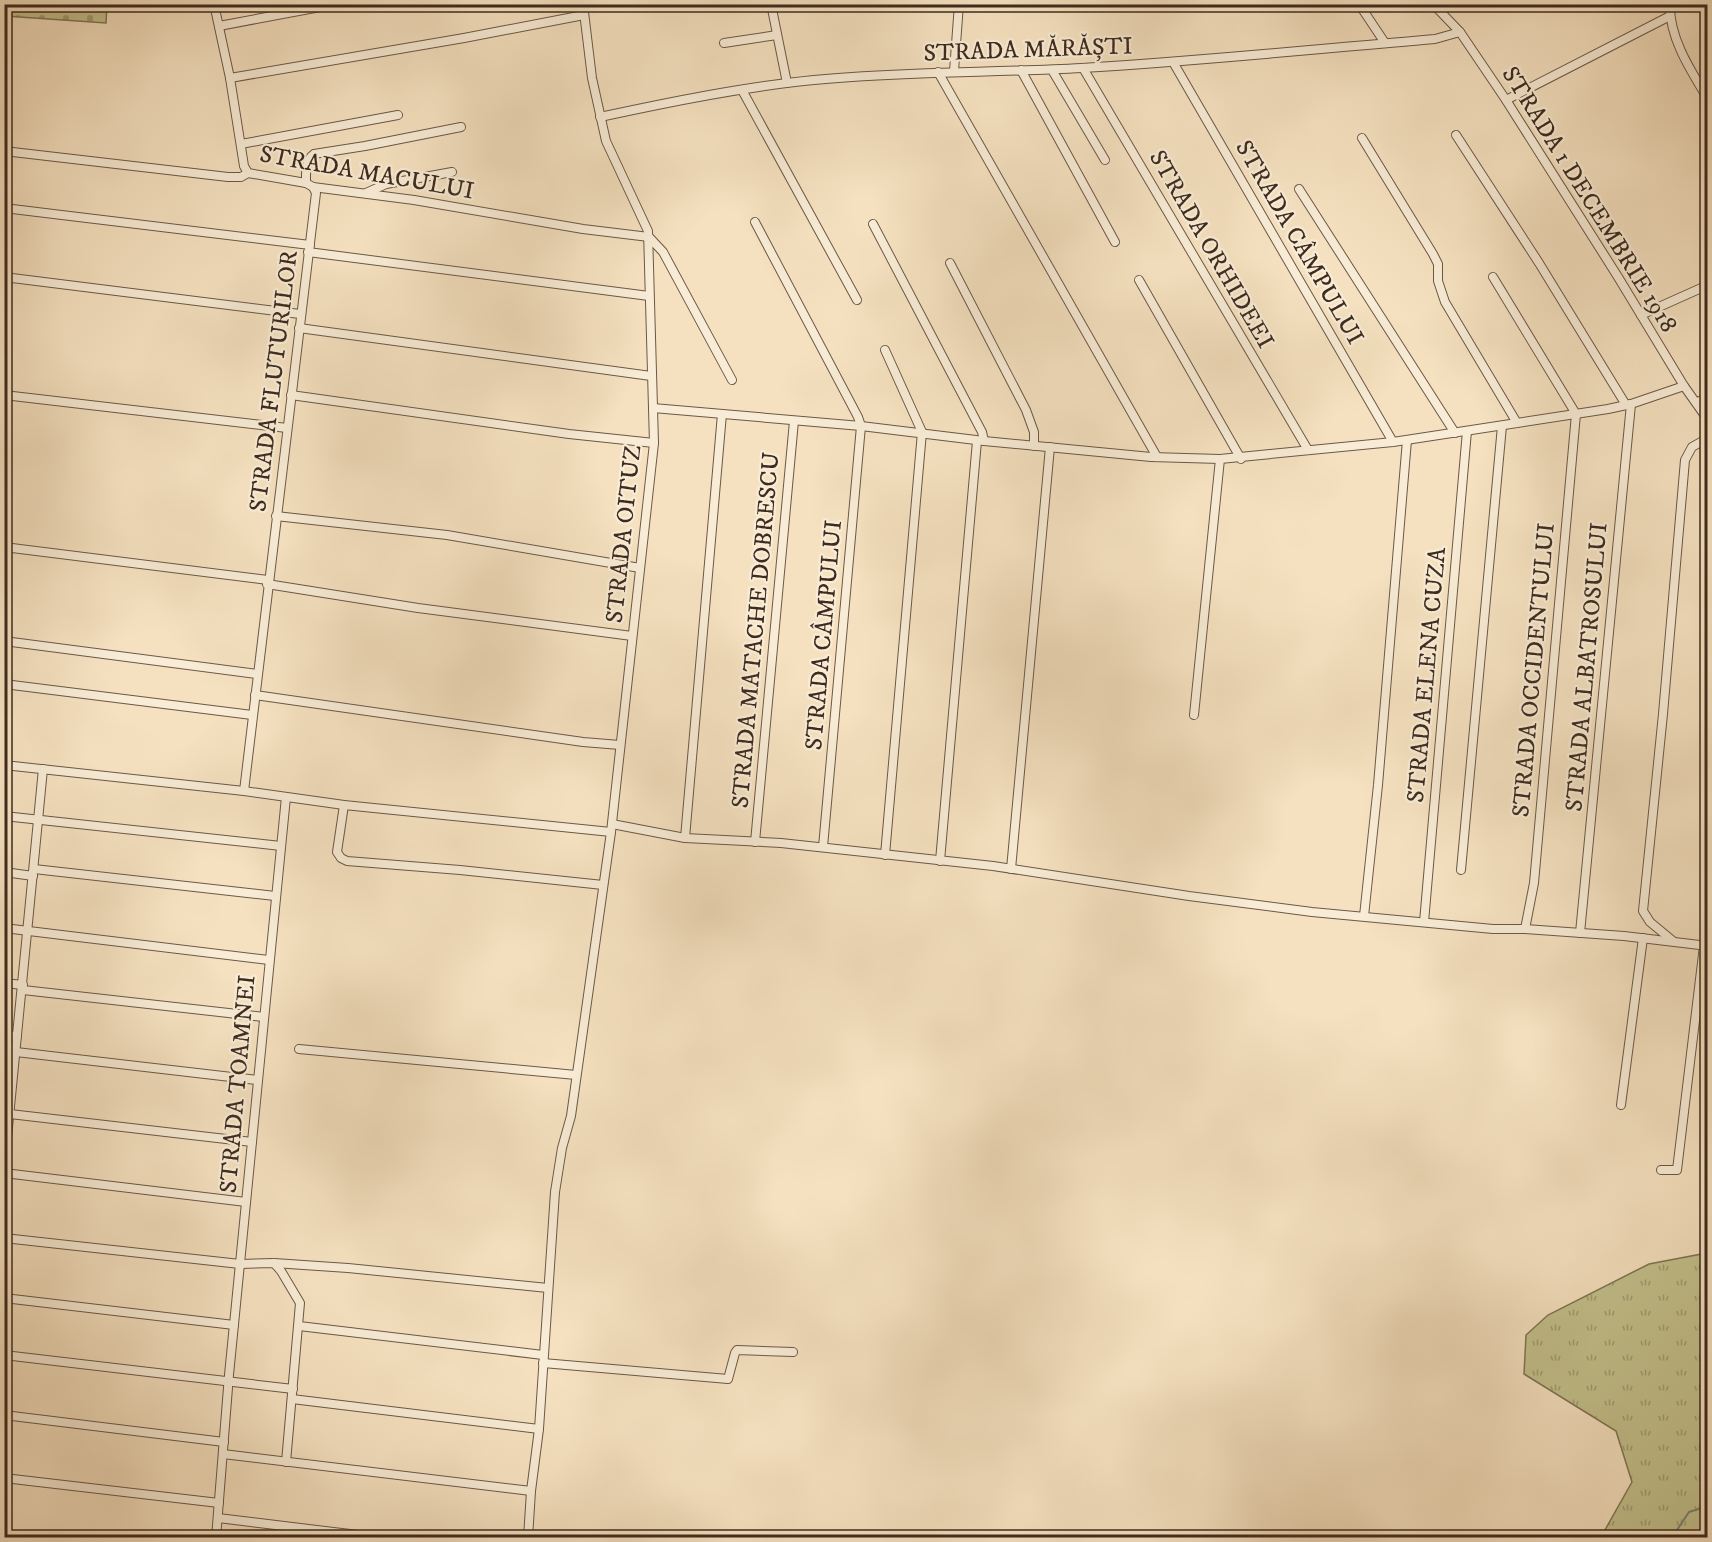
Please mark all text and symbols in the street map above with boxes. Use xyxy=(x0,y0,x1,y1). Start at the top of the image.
street label: STRADA MĂRĂȘTI xyxy=(923,30,1133,69)
street label: STRADA 1 DECEMBRIE 1918 xyxy=(1495,61,1683,338)
street label: STRADA CÂMPULUI xyxy=(1228,134,1371,350)
street label: STRADA MACULUI xyxy=(257,139,476,207)
street label: STRADA ORHIDEEI xyxy=(1142,145,1280,354)
street label: STRADA FLUTURILOR xyxy=(243,249,305,513)
street label: STRADA OITUZ xyxy=(600,444,648,625)
street label: STRADA MATACHE DOBRESCU xyxy=(725,451,787,809)
street label: STRADA CÂMPULUI xyxy=(798,518,849,752)
street label: STRADA ALBATROSULUI xyxy=(1559,521,1615,813)
street label: STRADA OCCIDENTULUI xyxy=(1506,522,1562,819)
street label: STRADA ELENA CUZA xyxy=(1401,545,1453,804)
street label: STRADA TOAMNEI xyxy=(214,974,262,1194)

